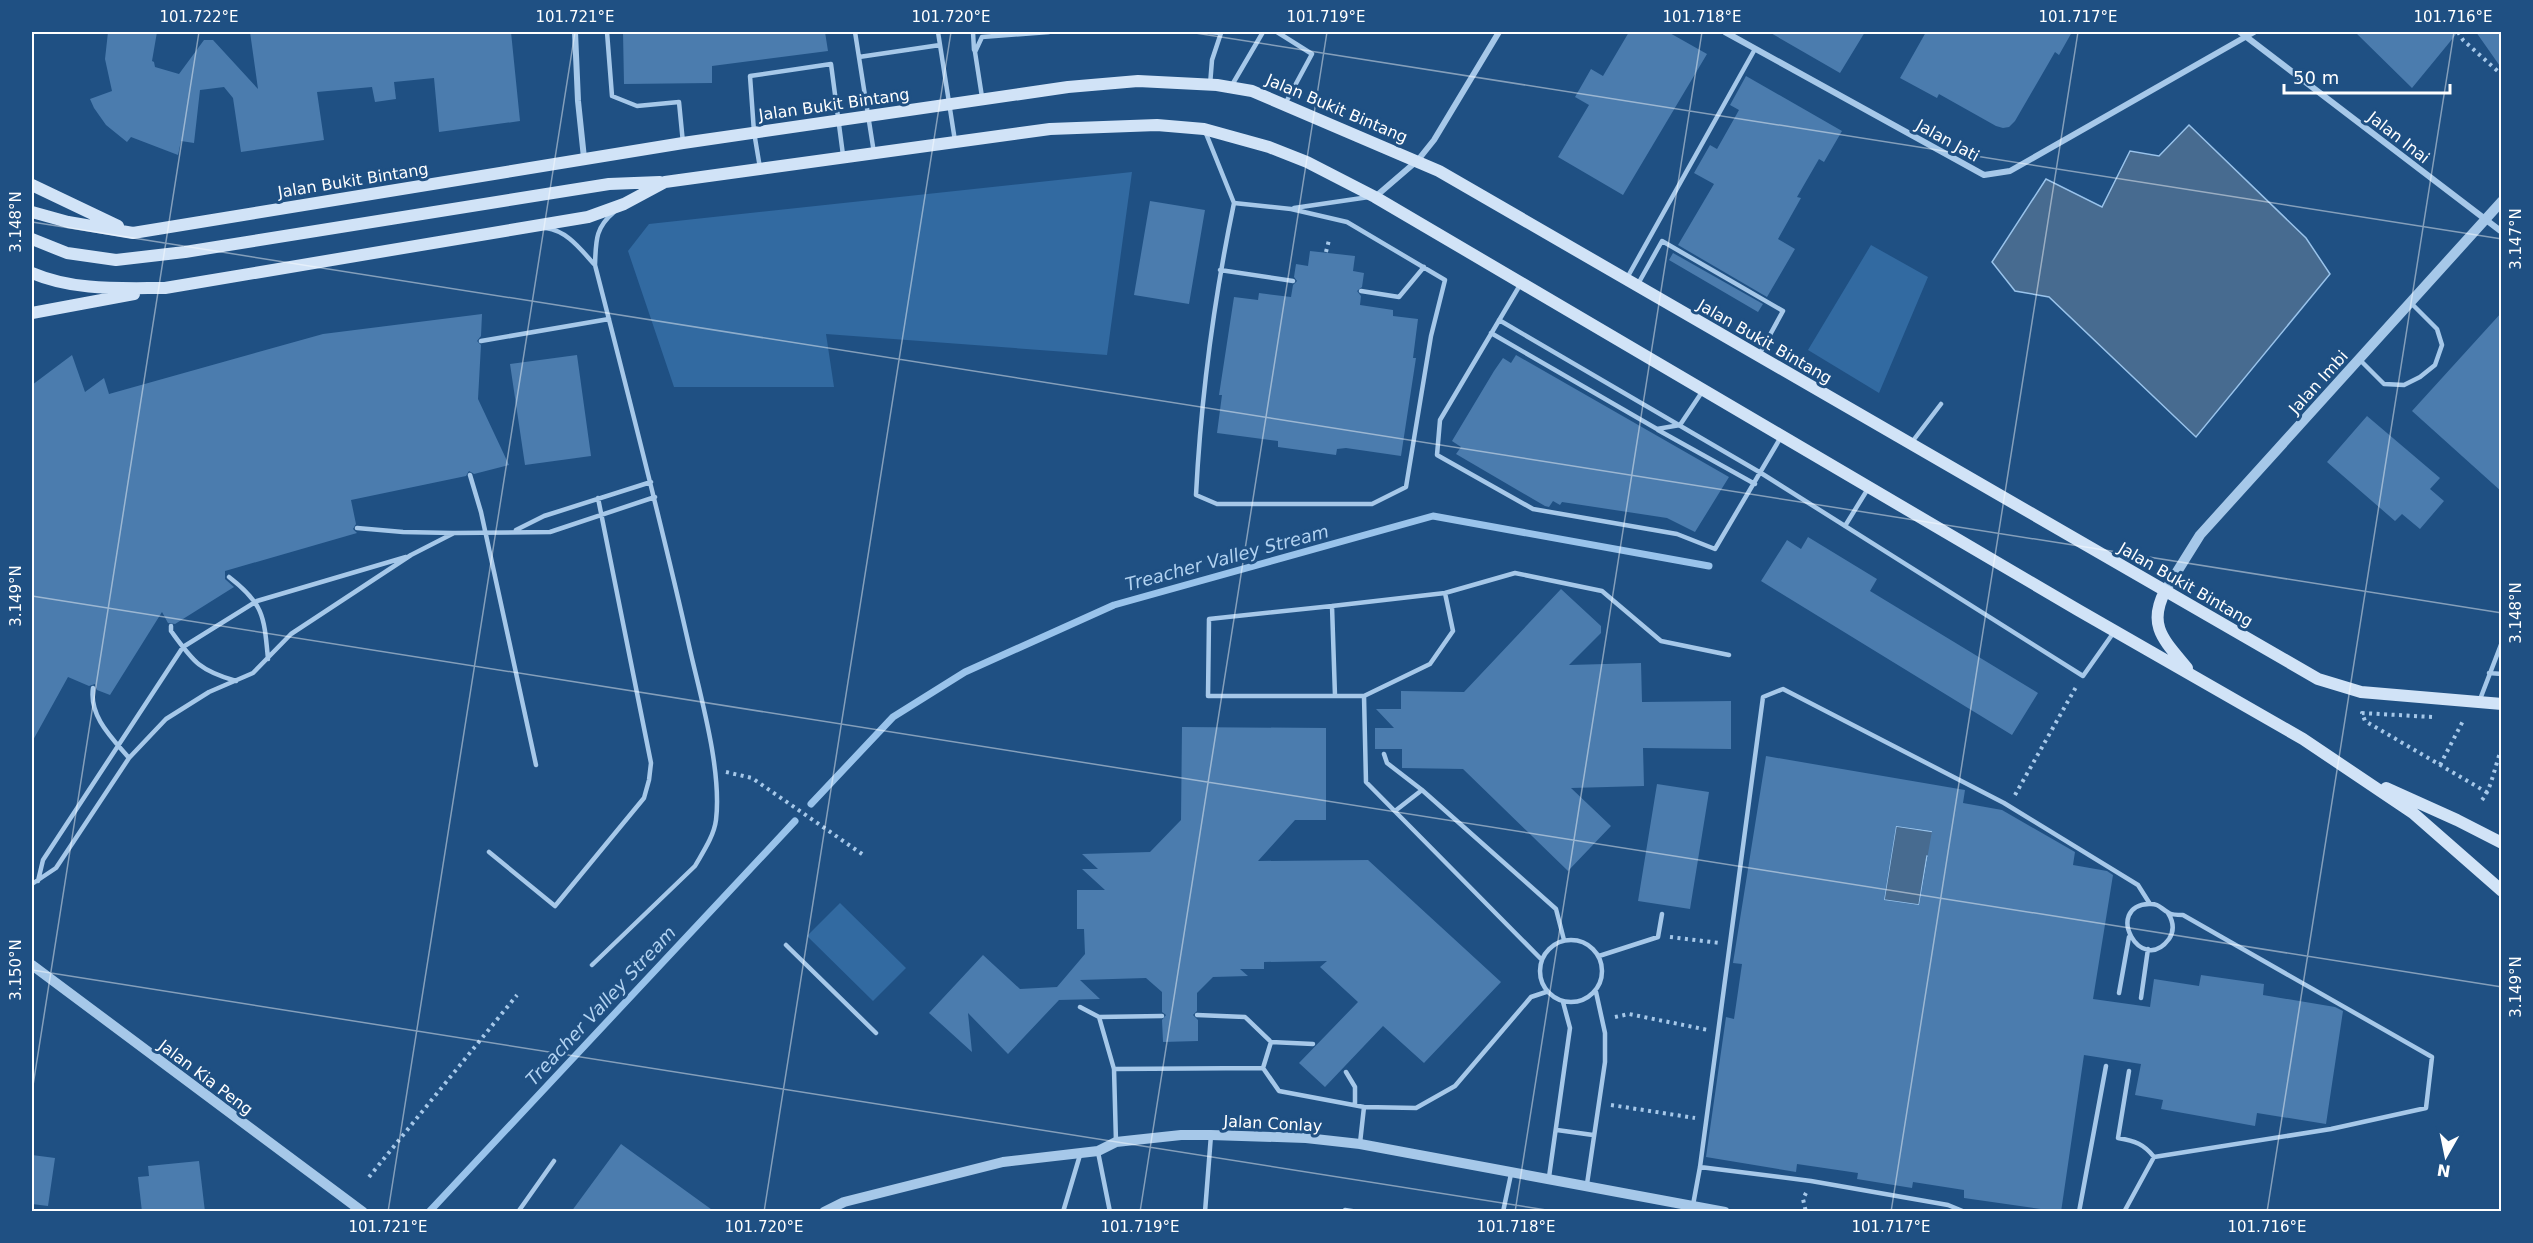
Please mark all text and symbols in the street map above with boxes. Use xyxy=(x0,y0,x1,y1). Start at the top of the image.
text: 101.722°E xyxy=(159,8,239,26)
text: 101.721°E xyxy=(535,8,615,26)
text: 101.720°E xyxy=(911,8,991,26)
text: 101.719°E xyxy=(1286,8,1366,26)
text: 101.718°E xyxy=(1662,8,1742,26)
text: 101.717°E xyxy=(2038,8,2118,26)
text: 101.716°E xyxy=(2413,8,2493,26)
scale bar xyxy=(2284,57,2450,95)
text: 50 m xyxy=(2293,67,2339,88)
street label: Jalan Bukit Bintang xyxy=(1262,70,1411,147)
street label: Jalan Bukit Bintang xyxy=(756,85,911,125)
street label: Jalan Inai xyxy=(2363,107,2433,167)
street label: Jalan Jati xyxy=(1912,115,1983,166)
street label: Jalan Bukit Bintang xyxy=(275,159,430,202)
text: 3.148°N xyxy=(7,191,25,253)
text: 3.147°N xyxy=(2507,208,2525,270)
street label: Jalan Bukit Bintang xyxy=(1693,295,1835,388)
street label: Jalan Imbi xyxy=(2284,347,2352,419)
water label: Treacher Valley Stream xyxy=(1123,520,1331,595)
street label: Jalan Bukit Bintang xyxy=(2114,538,2256,631)
text: 3.149°N xyxy=(7,565,25,627)
text: 3.148°N xyxy=(2507,582,2525,644)
water label: Treacher Valley Stream xyxy=(521,922,680,1090)
text: 3.150°N xyxy=(7,939,25,1001)
text: 3.149°N xyxy=(2507,956,2525,1018)
street label: Jalan Kia Peng xyxy=(154,1035,257,1119)
street label: Jalan Conlay xyxy=(1222,1111,1323,1136)
north arrow xyxy=(2416,1126,2476,1186)
text: N xyxy=(2436,1160,2452,1181)
text: 101.721°E xyxy=(348,1218,428,1236)
text: 101.720°E xyxy=(724,1218,804,1236)
text: 101.719°E xyxy=(1100,1218,1180,1236)
text: 101.718°E xyxy=(1476,1218,1556,1236)
text: 101.717°E xyxy=(1851,1218,1931,1236)
text: 101.716°E xyxy=(2227,1218,2307,1236)

